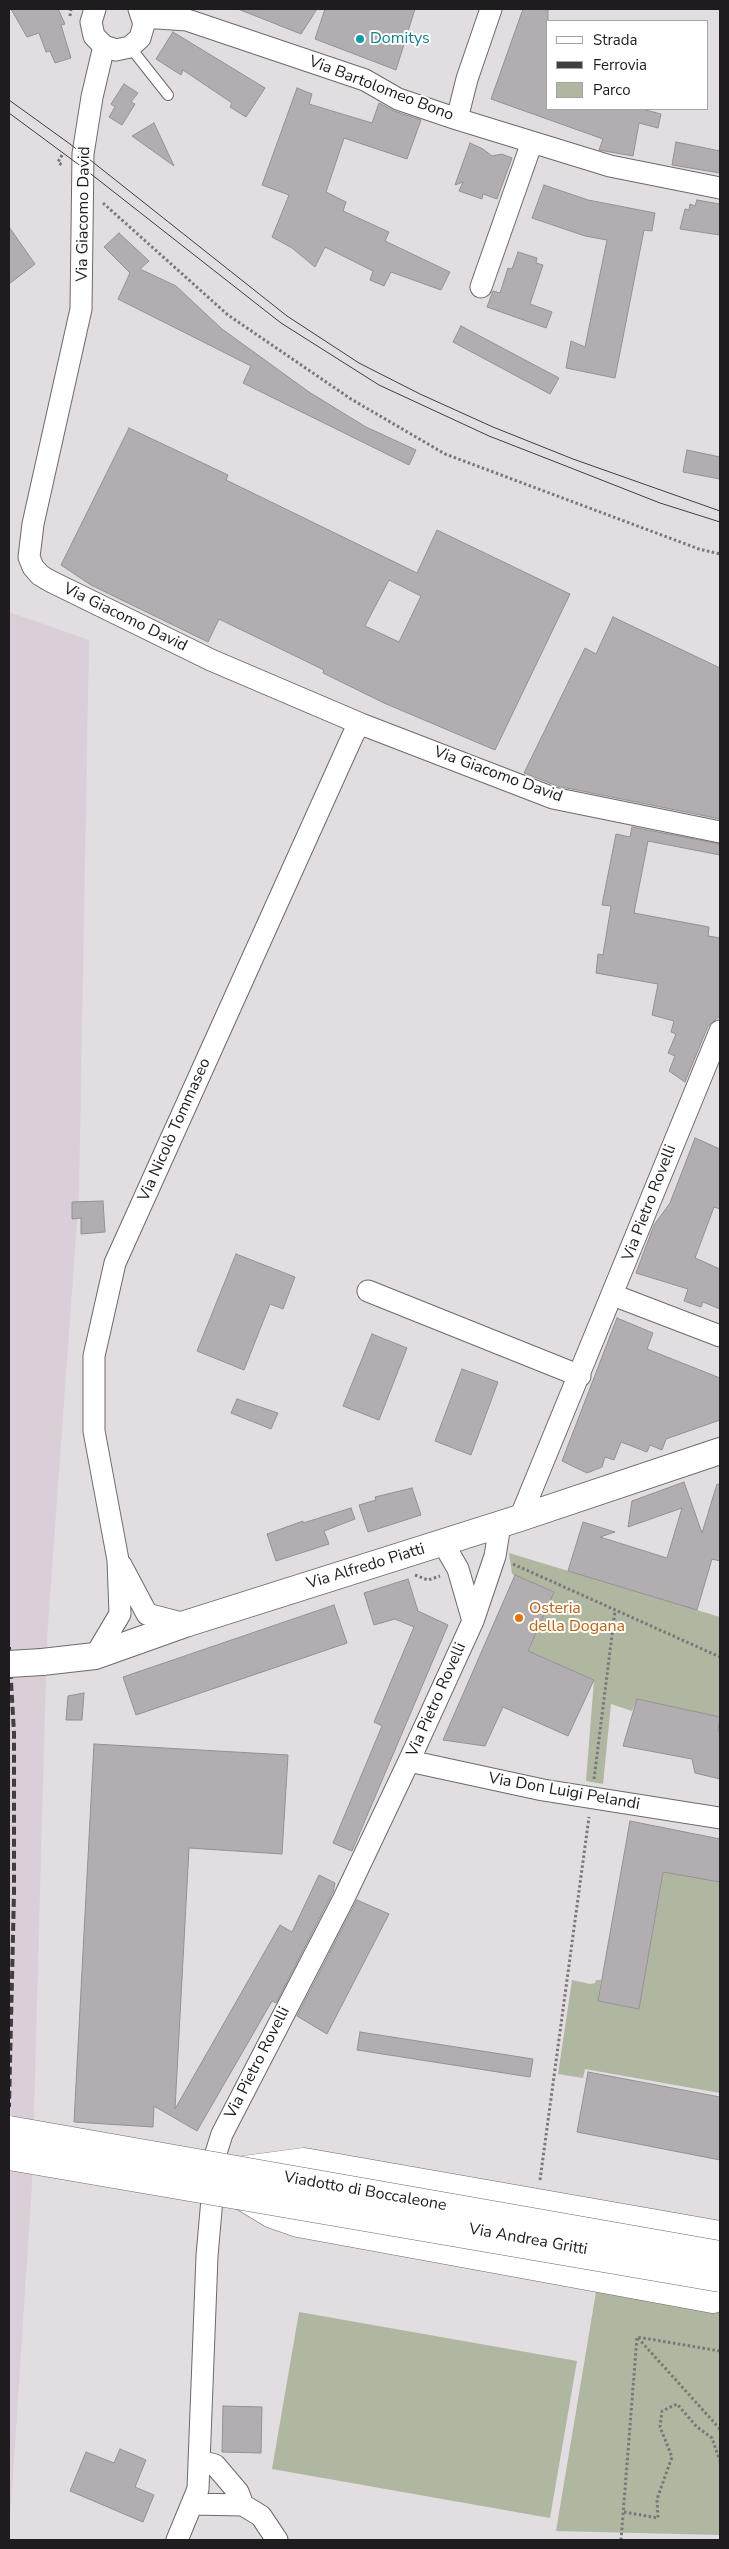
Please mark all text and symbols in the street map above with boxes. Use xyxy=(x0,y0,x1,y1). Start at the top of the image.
legend xyxy=(546,20,709,110)
place label: Domitys xyxy=(370,29,430,49)
text: Strada xyxy=(593,30,637,50)
marker: Domitys xyxy=(354,33,366,45)
street label: Via Bartolomeo Bono xyxy=(306,53,456,125)
text: Ferrovia xyxy=(593,55,647,75)
text: Parco xyxy=(593,80,631,100)
street label: Via Giacomo David xyxy=(73,146,95,282)
street label: Via Giacomo David xyxy=(60,580,190,656)
street label: Via Giacomo David xyxy=(431,743,565,807)
street label: Via Nicolò Tommaseo xyxy=(135,1055,215,1205)
street label: Via Pietro Rovelli xyxy=(619,1142,681,1264)
street label: Via Alfredo Piatti xyxy=(305,1540,427,1594)
place label: Osteria della Dogana xyxy=(529,1599,625,1637)
marker: Osteria della Dogana xyxy=(513,1612,525,1624)
street label: Via Pietro Rovelli xyxy=(403,1640,471,1760)
street label: Via Don Luigi Pelandi xyxy=(487,1769,641,1815)
street label: Via Pietro Rovelli xyxy=(222,2004,294,2122)
street label: Viadotto di Boccaleone xyxy=(282,2168,448,2216)
street label: Via Andrea Gritti xyxy=(467,2220,589,2260)

